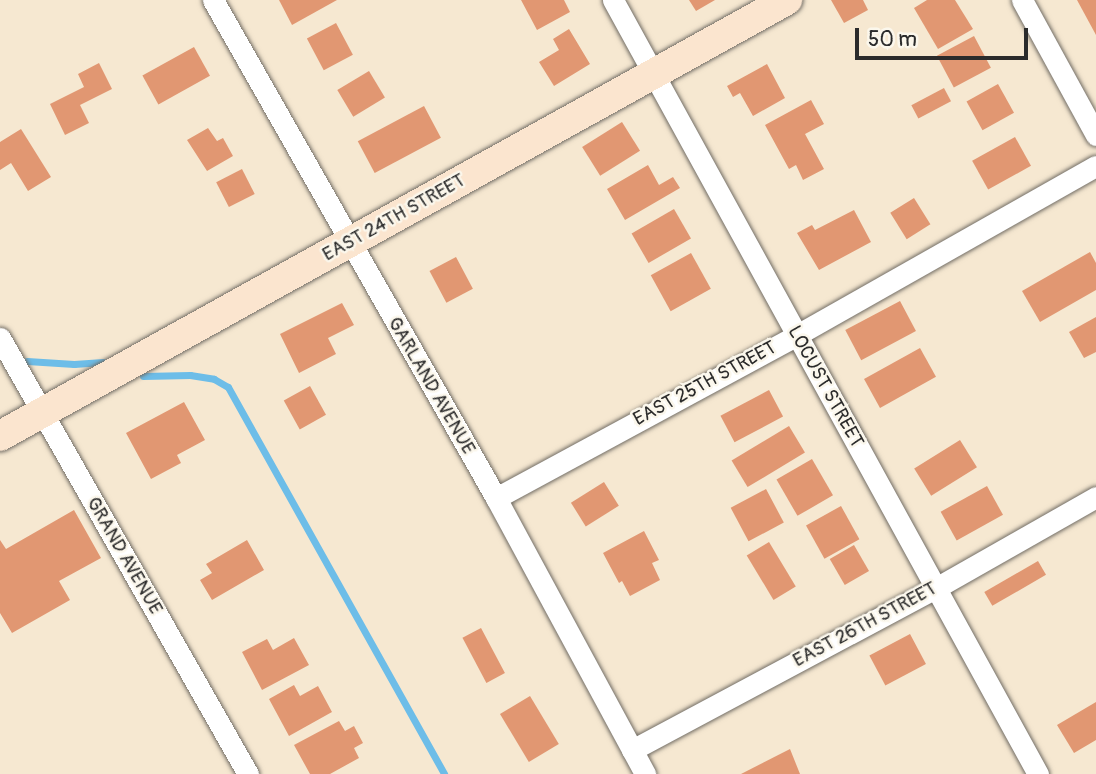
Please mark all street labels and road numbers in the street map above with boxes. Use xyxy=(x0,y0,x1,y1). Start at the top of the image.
street label: EAST 24TH STREET xyxy=(319,169,469,267)
street label: GARLAND AVENUE xyxy=(382,313,480,459)
street label: LOCUST STREET xyxy=(782,322,868,452)
street label: EAST 25TH STREET xyxy=(630,337,780,431)
street label: GRAND AVENUE xyxy=(81,493,167,619)
street label: EAST 26TH STREET xyxy=(789,578,941,672)

